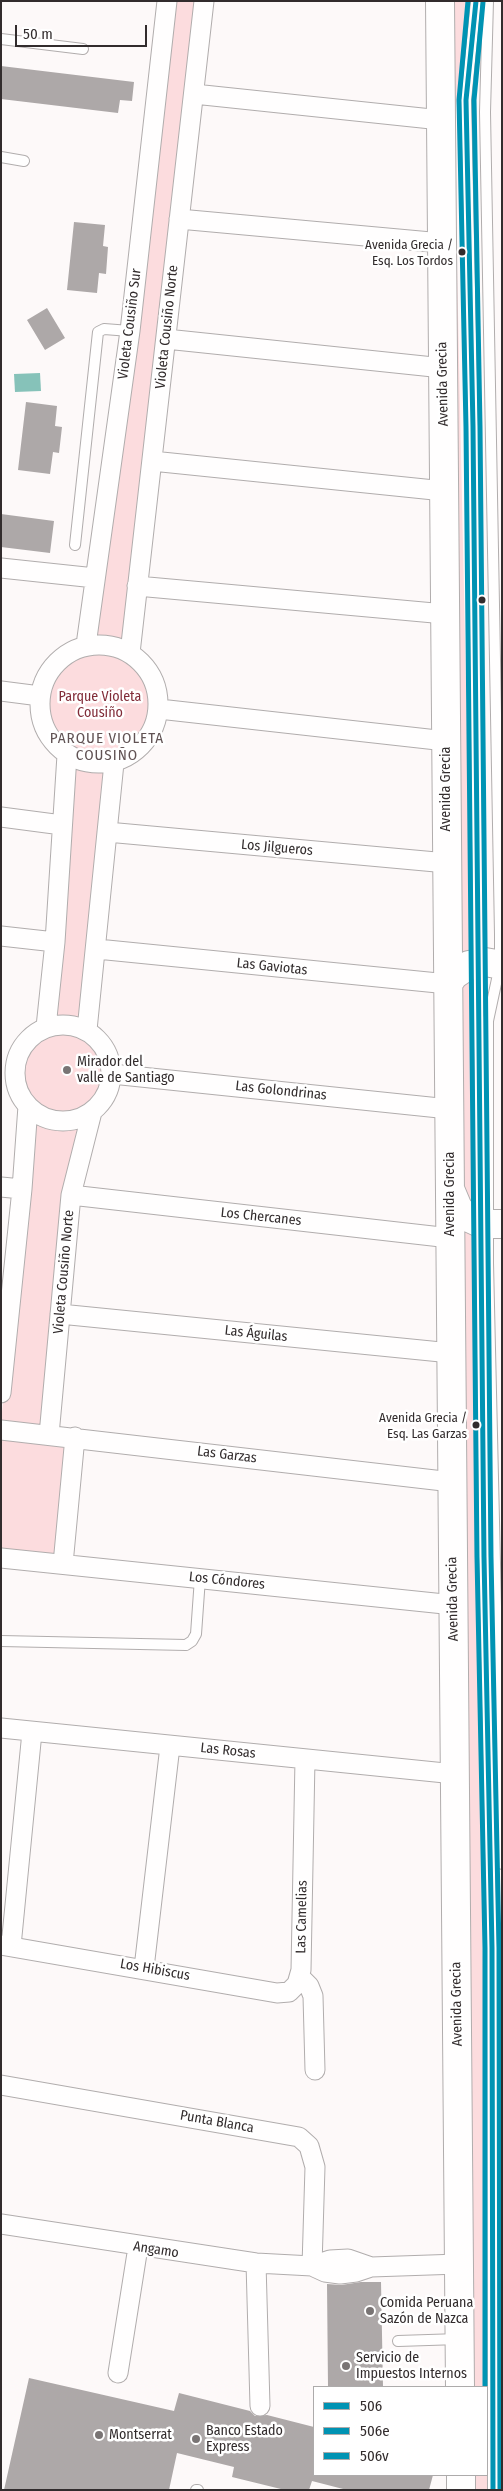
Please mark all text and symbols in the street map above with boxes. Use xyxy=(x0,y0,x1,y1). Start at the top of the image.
scale bar xyxy=(18,15,150,47)
text: 50 m xyxy=(23,25,53,43)
place label: Avenida Grecia / Esq. Los Tordos xyxy=(365,237,453,268)
marker: Avenida Grecia / Esq. Los Tordos xyxy=(457,247,467,257)
street label: Violeta Cousiño Norte xyxy=(152,264,182,390)
street label: Violeta Cousiño Sur xyxy=(115,268,145,380)
street label: Avenida Grecia xyxy=(434,341,452,427)
unlabelled marker xyxy=(477,595,487,605)
park label: Parque Violeta Cousiño xyxy=(59,689,141,722)
district label: PARQUE VIOLETA COUSIÑO xyxy=(48,730,166,765)
street label: Avenida Grecia xyxy=(438,747,454,831)
street label: Los Jilgueros xyxy=(240,836,314,860)
street label: Las Gaviotas xyxy=(236,955,308,979)
place label: Mirador del valle de Santiago xyxy=(77,1054,175,1086)
marker: Mirador del valle de Santiago xyxy=(61,1064,73,1076)
street label: Las Golondrinas xyxy=(234,1078,328,1104)
street label: Avenida Grecia xyxy=(442,1152,458,1236)
street label: Los Chercanes xyxy=(220,1204,302,1230)
street label: Violeta Cousiño Norte xyxy=(50,1209,78,1335)
street label: Las Águilas xyxy=(224,1322,288,1346)
place label: Avenida Grecia / Esq. Las Garzas xyxy=(379,1410,467,1441)
marker: Avenida Grecia / Esq. Las Garzas xyxy=(471,1420,481,1430)
street label: Las Garzas xyxy=(196,1443,258,1467)
street label: Avenida Grecia xyxy=(444,1556,462,1642)
street label: Los Cóndores xyxy=(188,1569,266,1593)
street label: Las Rosas xyxy=(200,1740,256,1762)
street label: Las Camelias xyxy=(293,1880,311,1954)
street label: Los Hibiscus xyxy=(119,1956,191,1984)
street label: Avenida Grecia xyxy=(448,1961,466,2047)
street label: Punta Blanca xyxy=(179,2107,255,2137)
street label: Angamo xyxy=(132,2238,180,2262)
place label: Comida Peruana Sazón de Nazca xyxy=(380,2295,473,2328)
marker: Comida Peruana Sazón de Nazca xyxy=(364,2305,376,2317)
place label: Servicio de Impuestos Internos xyxy=(356,2350,467,2382)
marker: Servicio de Impuestos Internos xyxy=(340,2360,352,2372)
legend xyxy=(313,2386,488,2476)
text: 506 xyxy=(360,2397,382,2415)
text: 506e xyxy=(360,2422,390,2440)
place label: Banco Estado Express xyxy=(206,2423,283,2456)
place label: Montserrat xyxy=(109,2427,172,2443)
marker: Montserrat xyxy=(93,2429,105,2441)
marker: Banco Estado Express xyxy=(190,2433,202,2445)
text: 506v xyxy=(360,2447,389,2465)

